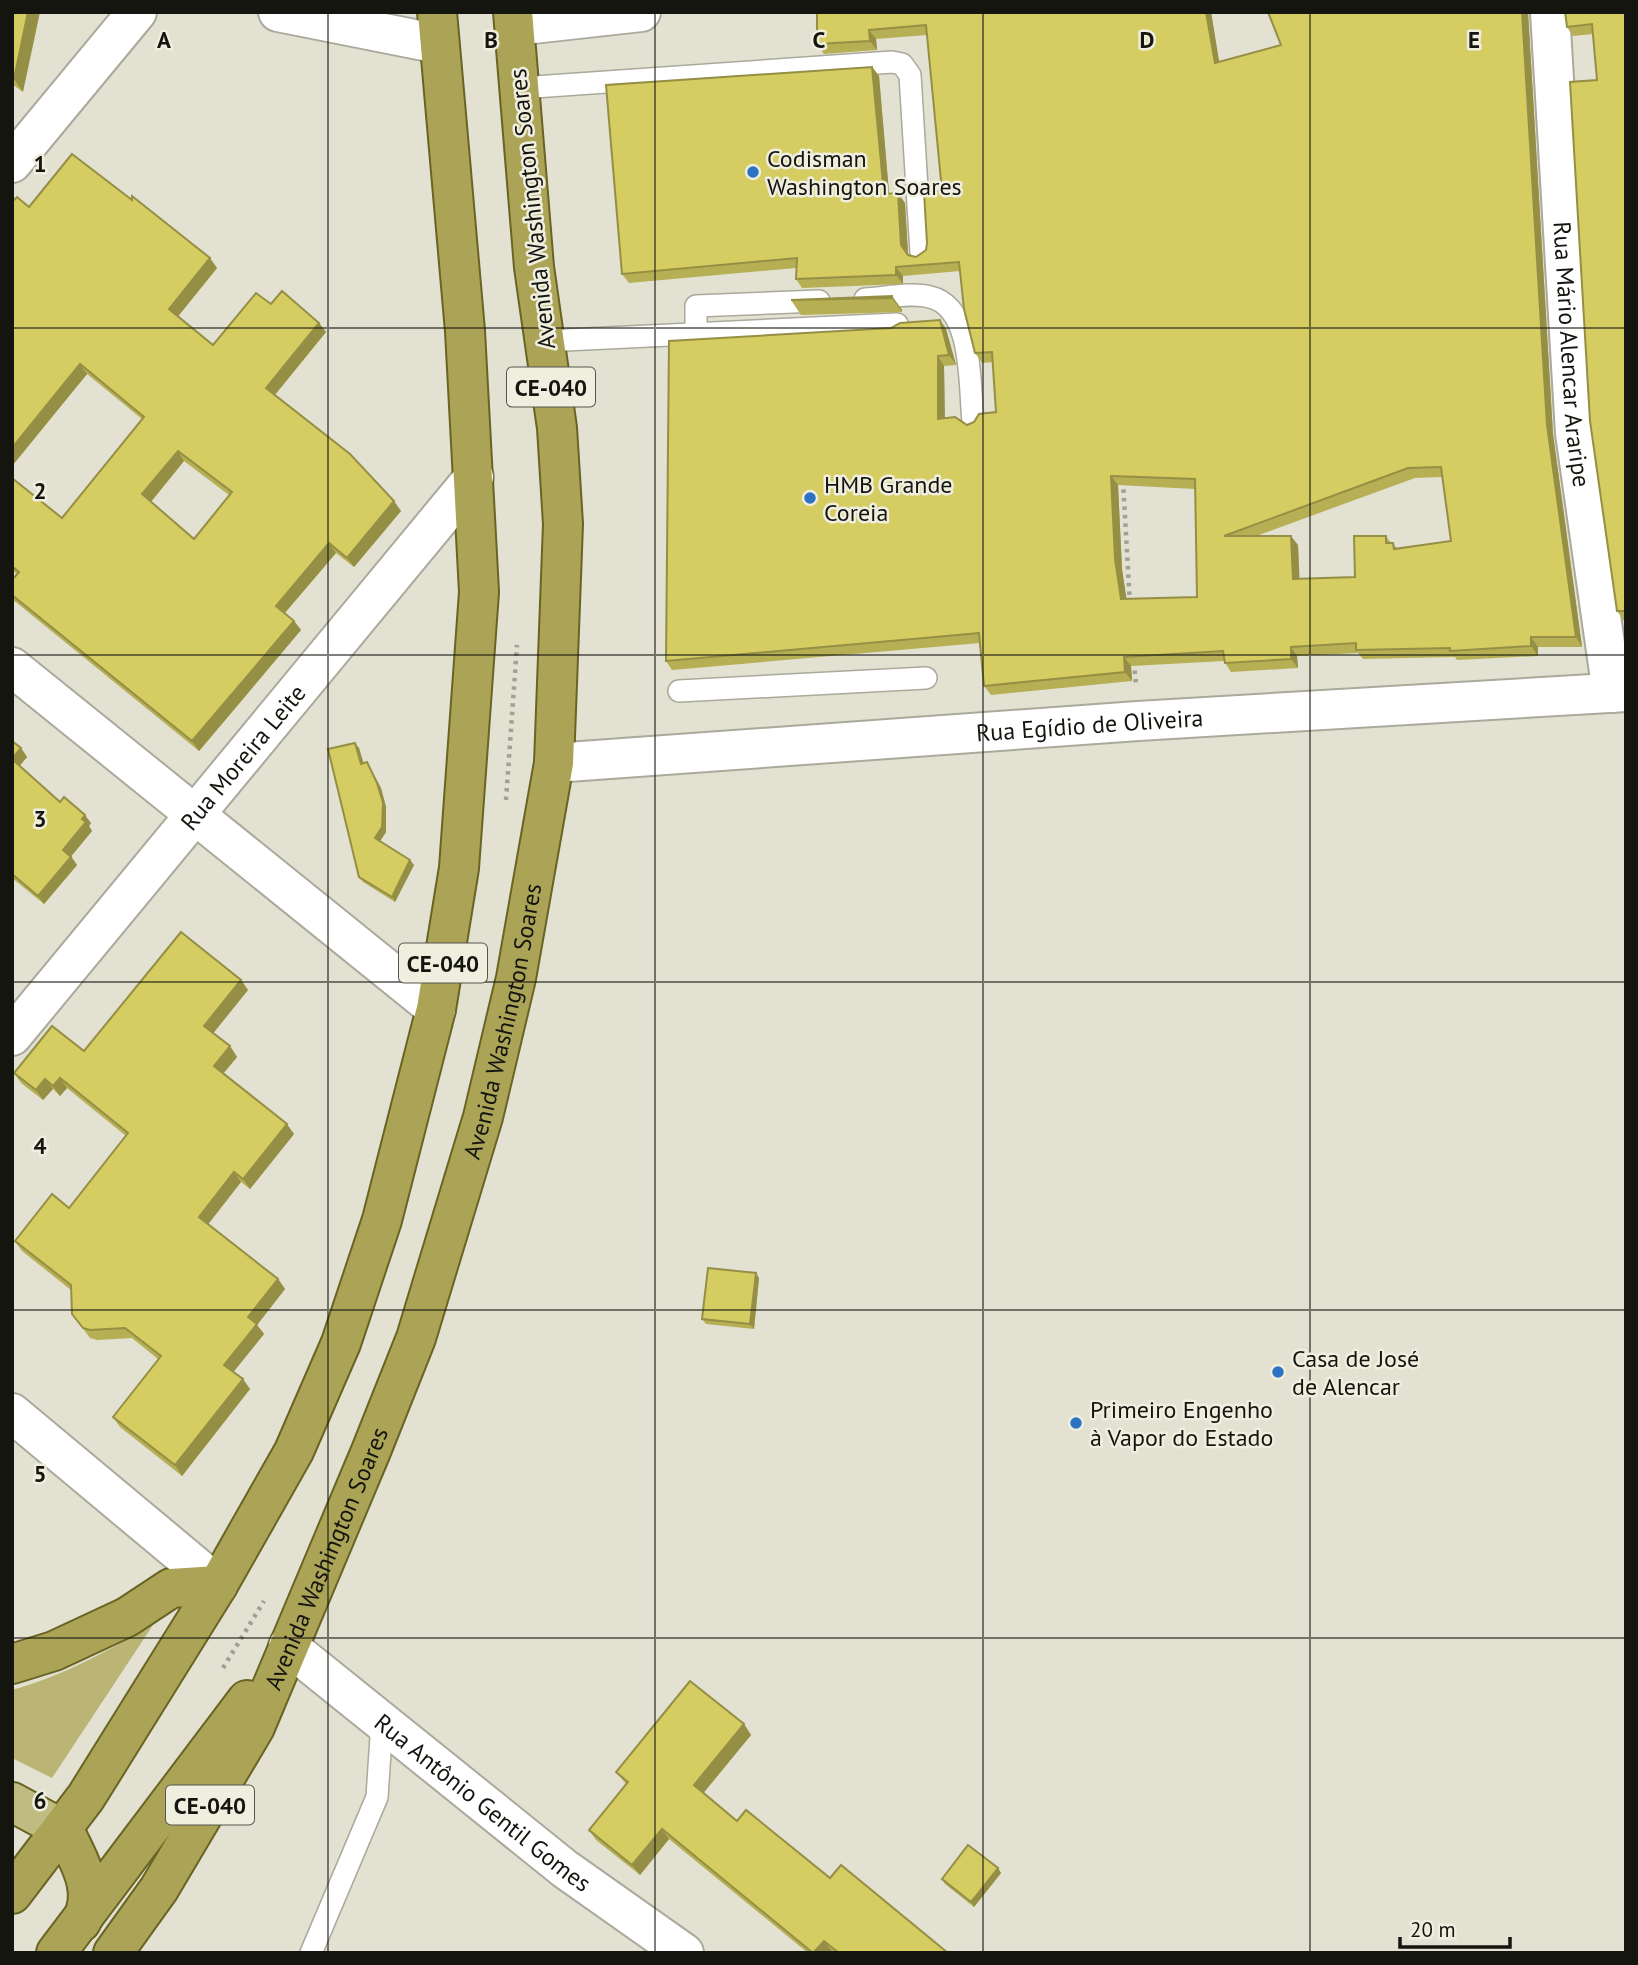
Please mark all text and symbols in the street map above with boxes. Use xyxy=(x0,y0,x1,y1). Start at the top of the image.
text: A xyxy=(157,25,171,54)
text: B xyxy=(484,25,498,54)
text: C xyxy=(813,25,826,54)
text: D xyxy=(1140,25,1154,54)
text: E xyxy=(1468,25,1480,54)
street label: Avenida Washington Soares xyxy=(502,67,562,351)
place label: Codisman Washington Soares xyxy=(767,143,962,202)
text: 1 xyxy=(33,149,47,178)
marker: Codisman Washington Soares xyxy=(745,164,761,180)
street label: Rua Mário Alencar Araripe xyxy=(1547,221,1598,489)
road number: CE-040 xyxy=(507,368,595,406)
place label: HMB Grande Coreia xyxy=(824,469,953,528)
text: 2 xyxy=(33,476,47,505)
marker: HMB Grande Coreia xyxy=(802,490,818,506)
street label: Rua Moreira Leite xyxy=(173,678,312,836)
street label: Rua Egídio de Oliveira xyxy=(975,702,1204,748)
text: 3 xyxy=(33,804,47,833)
street label: Avenida Washington Soares xyxy=(456,881,548,1163)
road number: CE-040 xyxy=(399,944,487,982)
text: 4 xyxy=(33,1131,47,1160)
place label: Casa de José de Alencar xyxy=(1292,1343,1419,1402)
marker: Casa de José de Alencar xyxy=(1270,1364,1286,1380)
place label: Primeiro Engenho à Vapor do Estado xyxy=(1090,1394,1273,1453)
marker: Primeiro Engenho à Vapor do Estado xyxy=(1068,1415,1084,1431)
street label: Avenida Washington Soares xyxy=(257,1423,394,1694)
text: 5 xyxy=(33,1459,47,1488)
street label: Rua Antônio Gentil Gomes xyxy=(368,1706,597,1898)
text: 6 xyxy=(33,1786,47,1815)
road number: CE-040 xyxy=(166,1786,254,1824)
scale bar xyxy=(1400,1906,1510,1950)
text: 20 m xyxy=(1410,1916,1456,1943)

